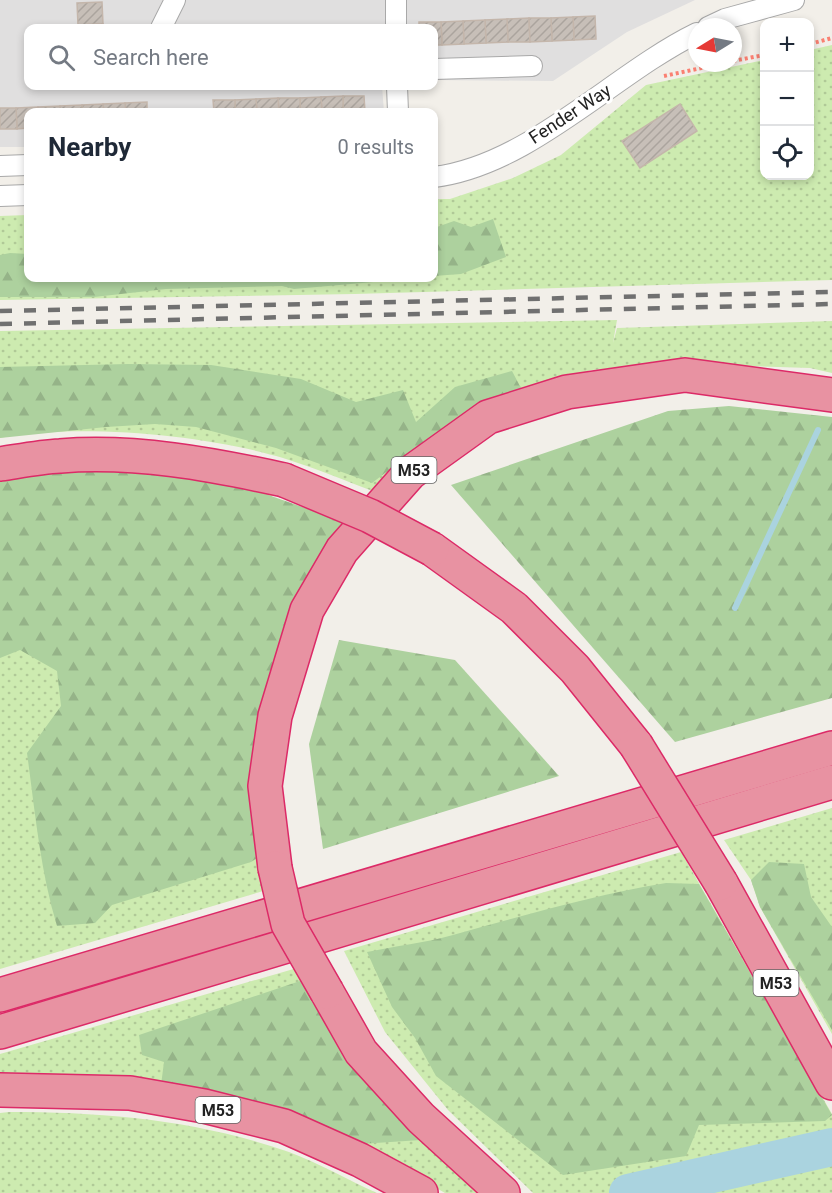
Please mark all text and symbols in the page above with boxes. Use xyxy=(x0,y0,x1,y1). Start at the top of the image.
north arrow xyxy=(688,18,742,72)
map controls xyxy=(760,18,814,180)
button: + xyxy=(760,18,814,72)
search box xyxy=(24,24,438,90)
icon: search xyxy=(45,41,78,74)
text: Search here xyxy=(93,45,209,70)
button: − xyxy=(760,72,814,126)
street label: Fender Way xyxy=(525,79,615,148)
button: locate xyxy=(760,126,814,180)
text: Nearby xyxy=(48,132,131,162)
text: 0 results xyxy=(338,135,414,159)
road number: M53 xyxy=(392,457,436,483)
road number: M53 xyxy=(754,970,798,996)
road number: M53 xyxy=(196,1097,240,1123)

